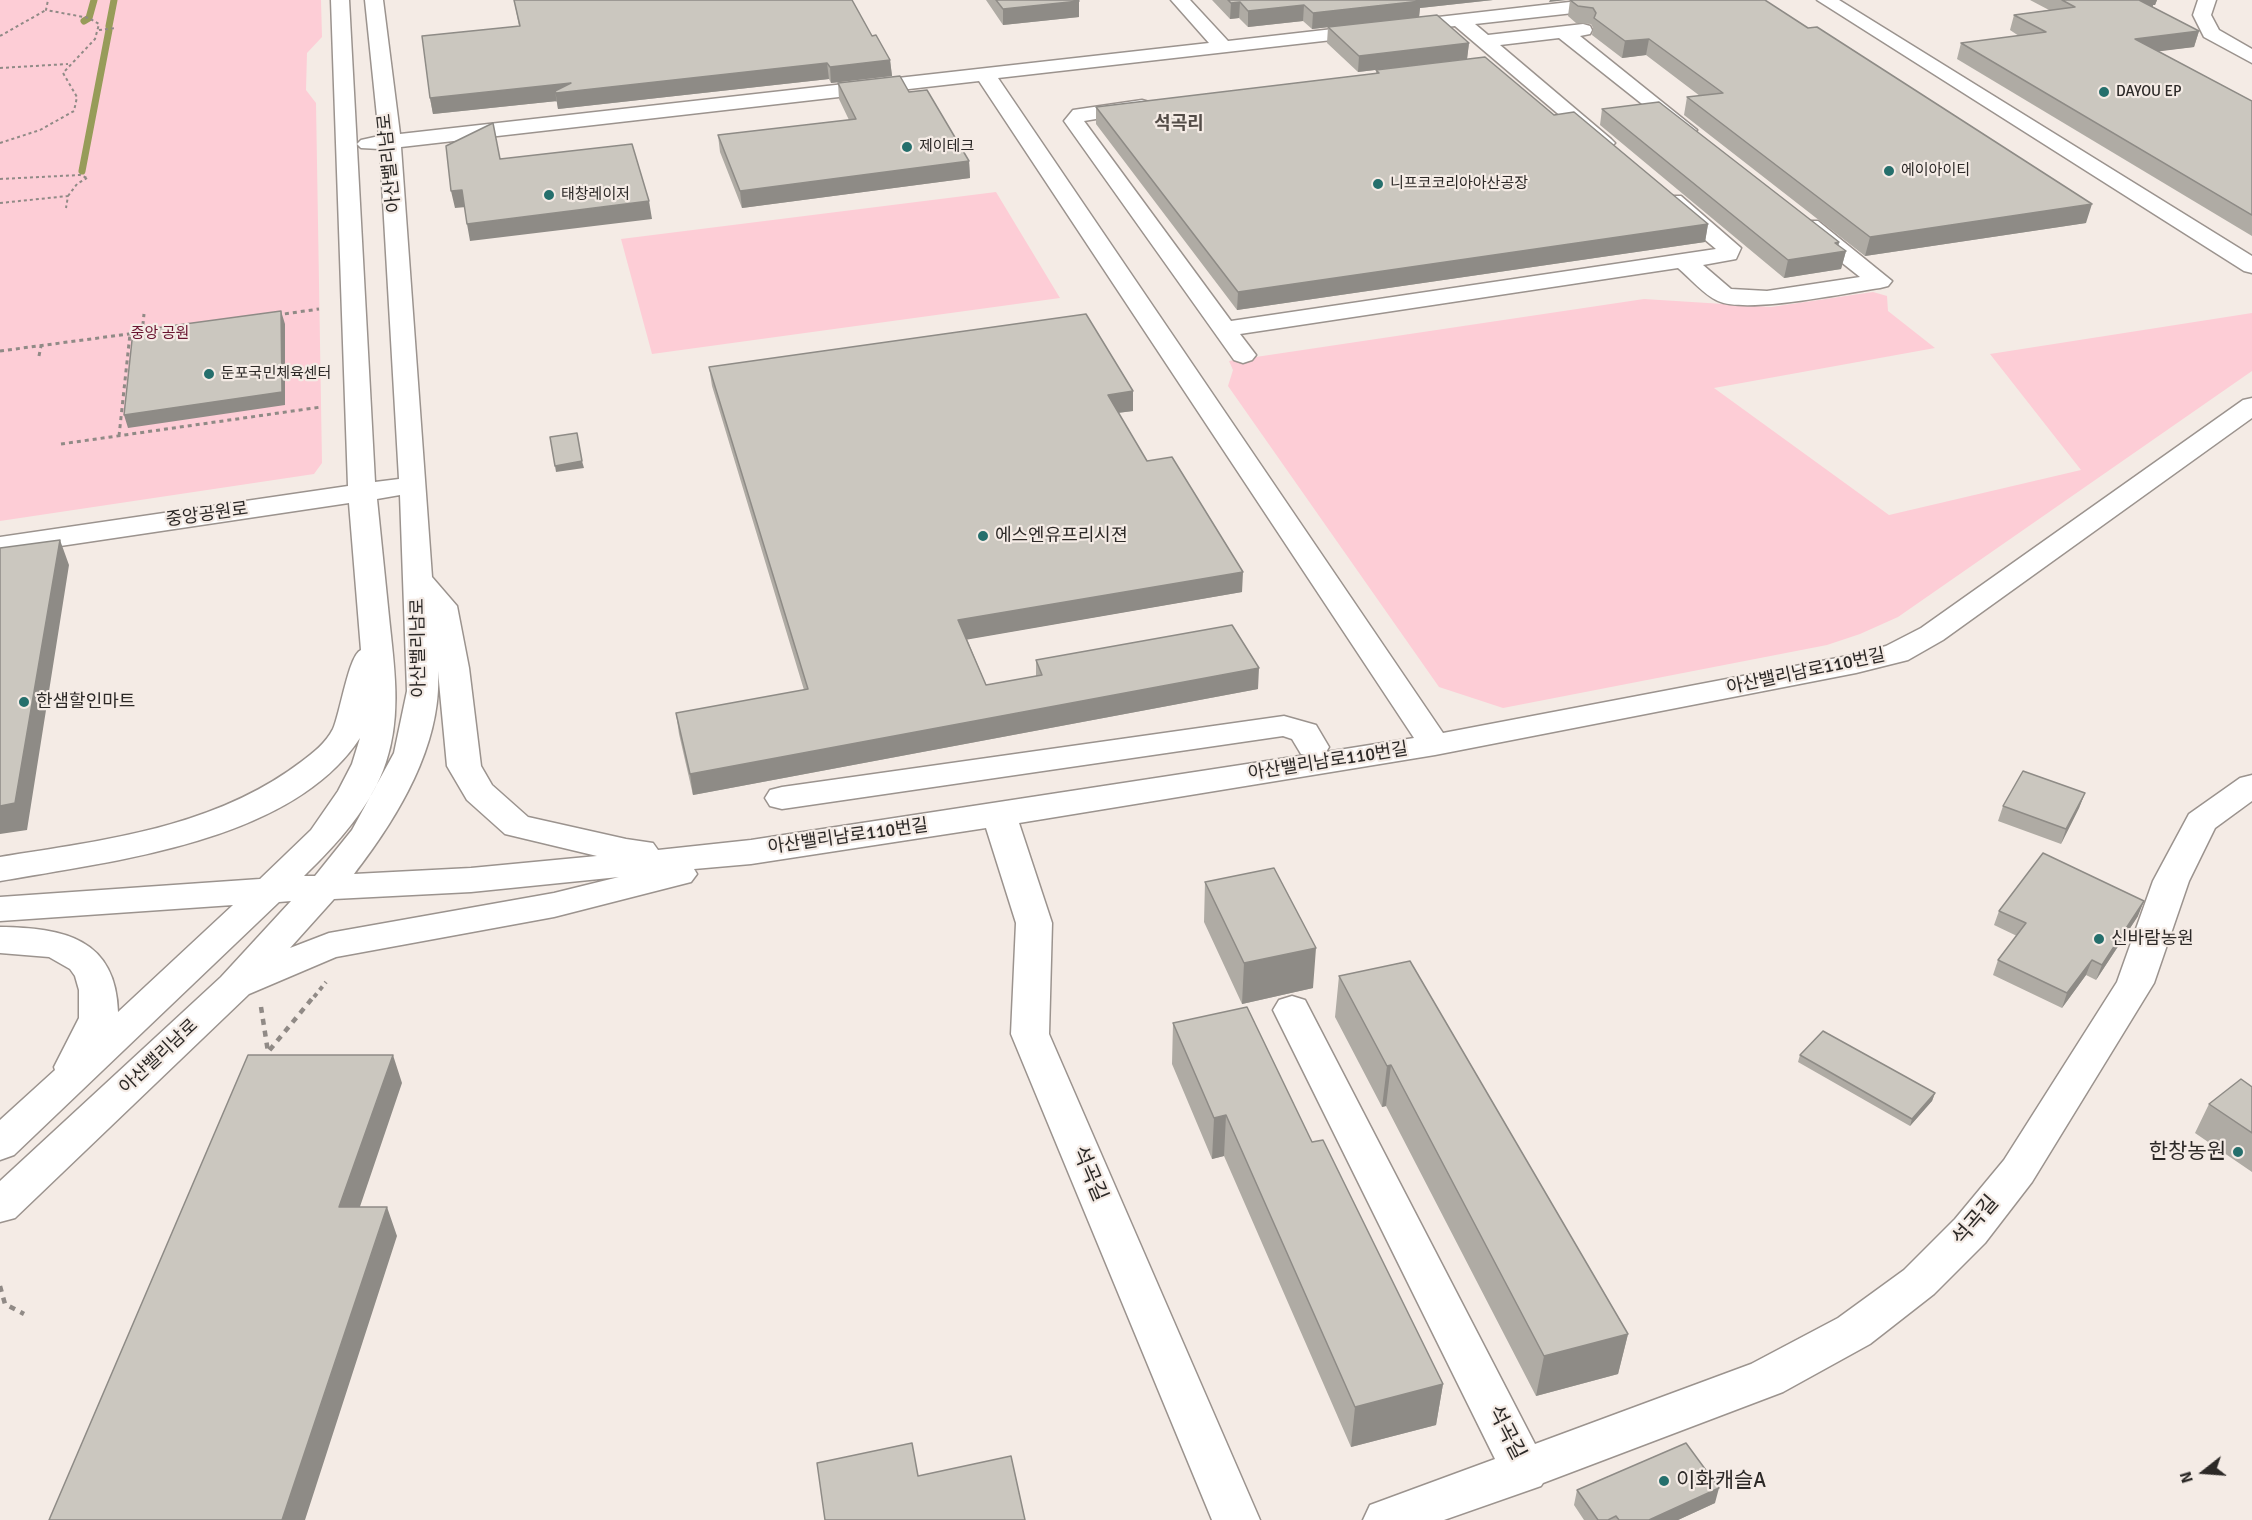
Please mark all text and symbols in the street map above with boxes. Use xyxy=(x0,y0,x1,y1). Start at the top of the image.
place label: DAYOU EP xyxy=(2116,83,2181,101)
marker: DAYOU EP xyxy=(2097,85,2111,99)
street label: 아산밸리남로 xyxy=(374,112,406,214)
district label: 석곡리 xyxy=(1154,113,1204,135)
place label: 제이테크 xyxy=(919,138,974,156)
marker: 제이테크 xyxy=(900,140,914,154)
place label: 에이아이티 xyxy=(1901,162,1970,180)
marker: 에이아이티 xyxy=(1882,164,1896,178)
place label: 니프코코리아아산공장 xyxy=(1390,175,1528,193)
marker: 니프코코리아아산공장 xyxy=(1371,177,1385,191)
place label: 태창레이저 xyxy=(561,186,630,204)
marker: 태창레이저 xyxy=(542,188,556,202)
park label: 중앙 공원 xyxy=(131,325,189,343)
place label: 둔포국민체육센터 xyxy=(221,365,331,383)
marker: 둔포국민체육센터 xyxy=(202,367,216,381)
street label: 중앙공원로 xyxy=(164,499,250,531)
place label: 에스엔유프리시젼 xyxy=(995,525,1127,547)
marker: 에스엔유프리시젼 xyxy=(976,529,990,543)
street label: 아산밸리남로 xyxy=(407,598,431,698)
street label: 아산밸리남로110번길 xyxy=(1725,645,1887,699)
place label: 한샘할인마트 xyxy=(36,691,135,713)
marker: 한샘할인마트 xyxy=(17,695,31,709)
street label: 아산밸리남로110번길 xyxy=(1246,739,1410,785)
street label: 아산밸리남로110번길 xyxy=(766,815,930,859)
place label: 신바람농원 xyxy=(2111,928,2194,950)
marker: 신바람농원 xyxy=(2092,932,2106,946)
street label: 아산밸리남로 xyxy=(115,1015,203,1099)
place label: 한창농원 xyxy=(2149,1139,2226,1165)
street label: 석곡길 xyxy=(1066,1142,1112,1206)
marker: 한창농원 xyxy=(2231,1145,2245,1159)
street label: 석곡길 xyxy=(1947,1191,2005,1251)
street label: 석곡길 xyxy=(1482,1401,1530,1465)
north arrow xyxy=(2174,1442,2234,1502)
place label: 이화캐슬A xyxy=(1676,1468,1766,1494)
text: N xyxy=(2176,1469,2198,1486)
marker: 이화캐슬A xyxy=(1657,1474,1671,1488)

